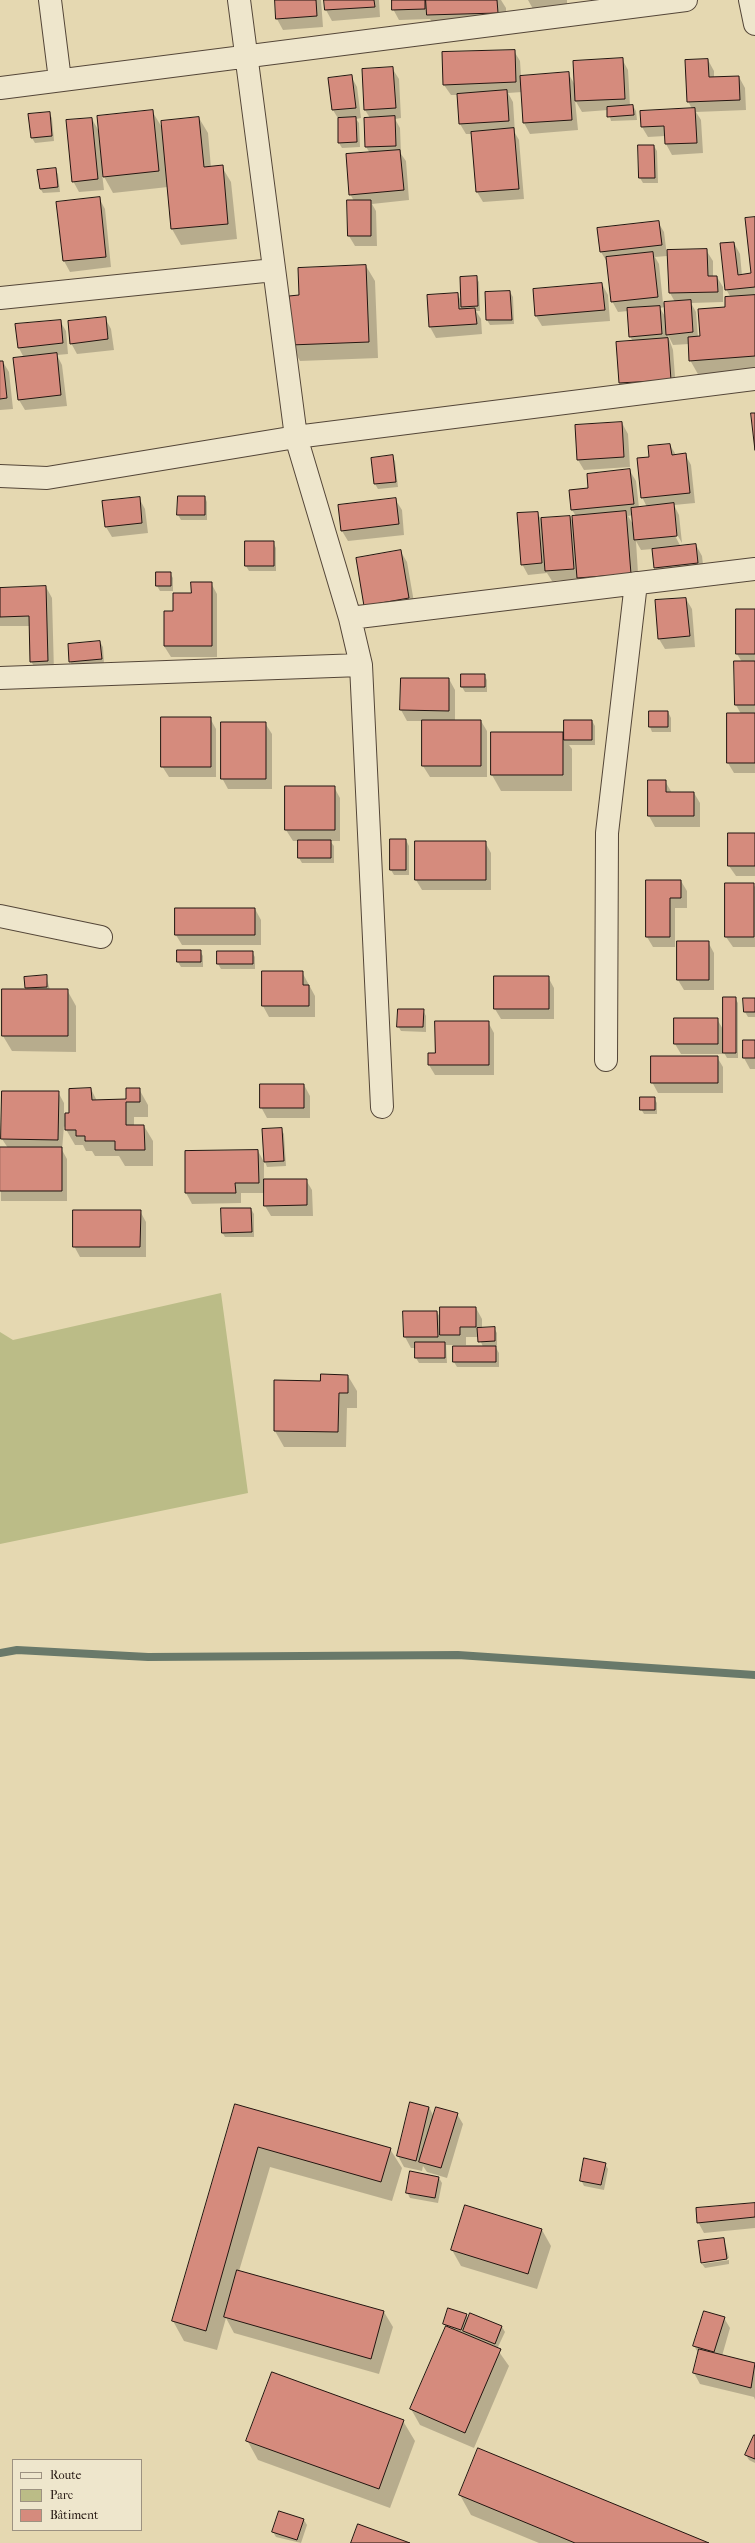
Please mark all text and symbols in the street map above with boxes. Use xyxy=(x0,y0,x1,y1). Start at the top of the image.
legend xyxy=(12,2459,142,2531)
text: Route xyxy=(50,2468,82,2482)
text: Parc xyxy=(50,2488,73,2502)
text: Bâtiment xyxy=(50,2508,98,2522)

